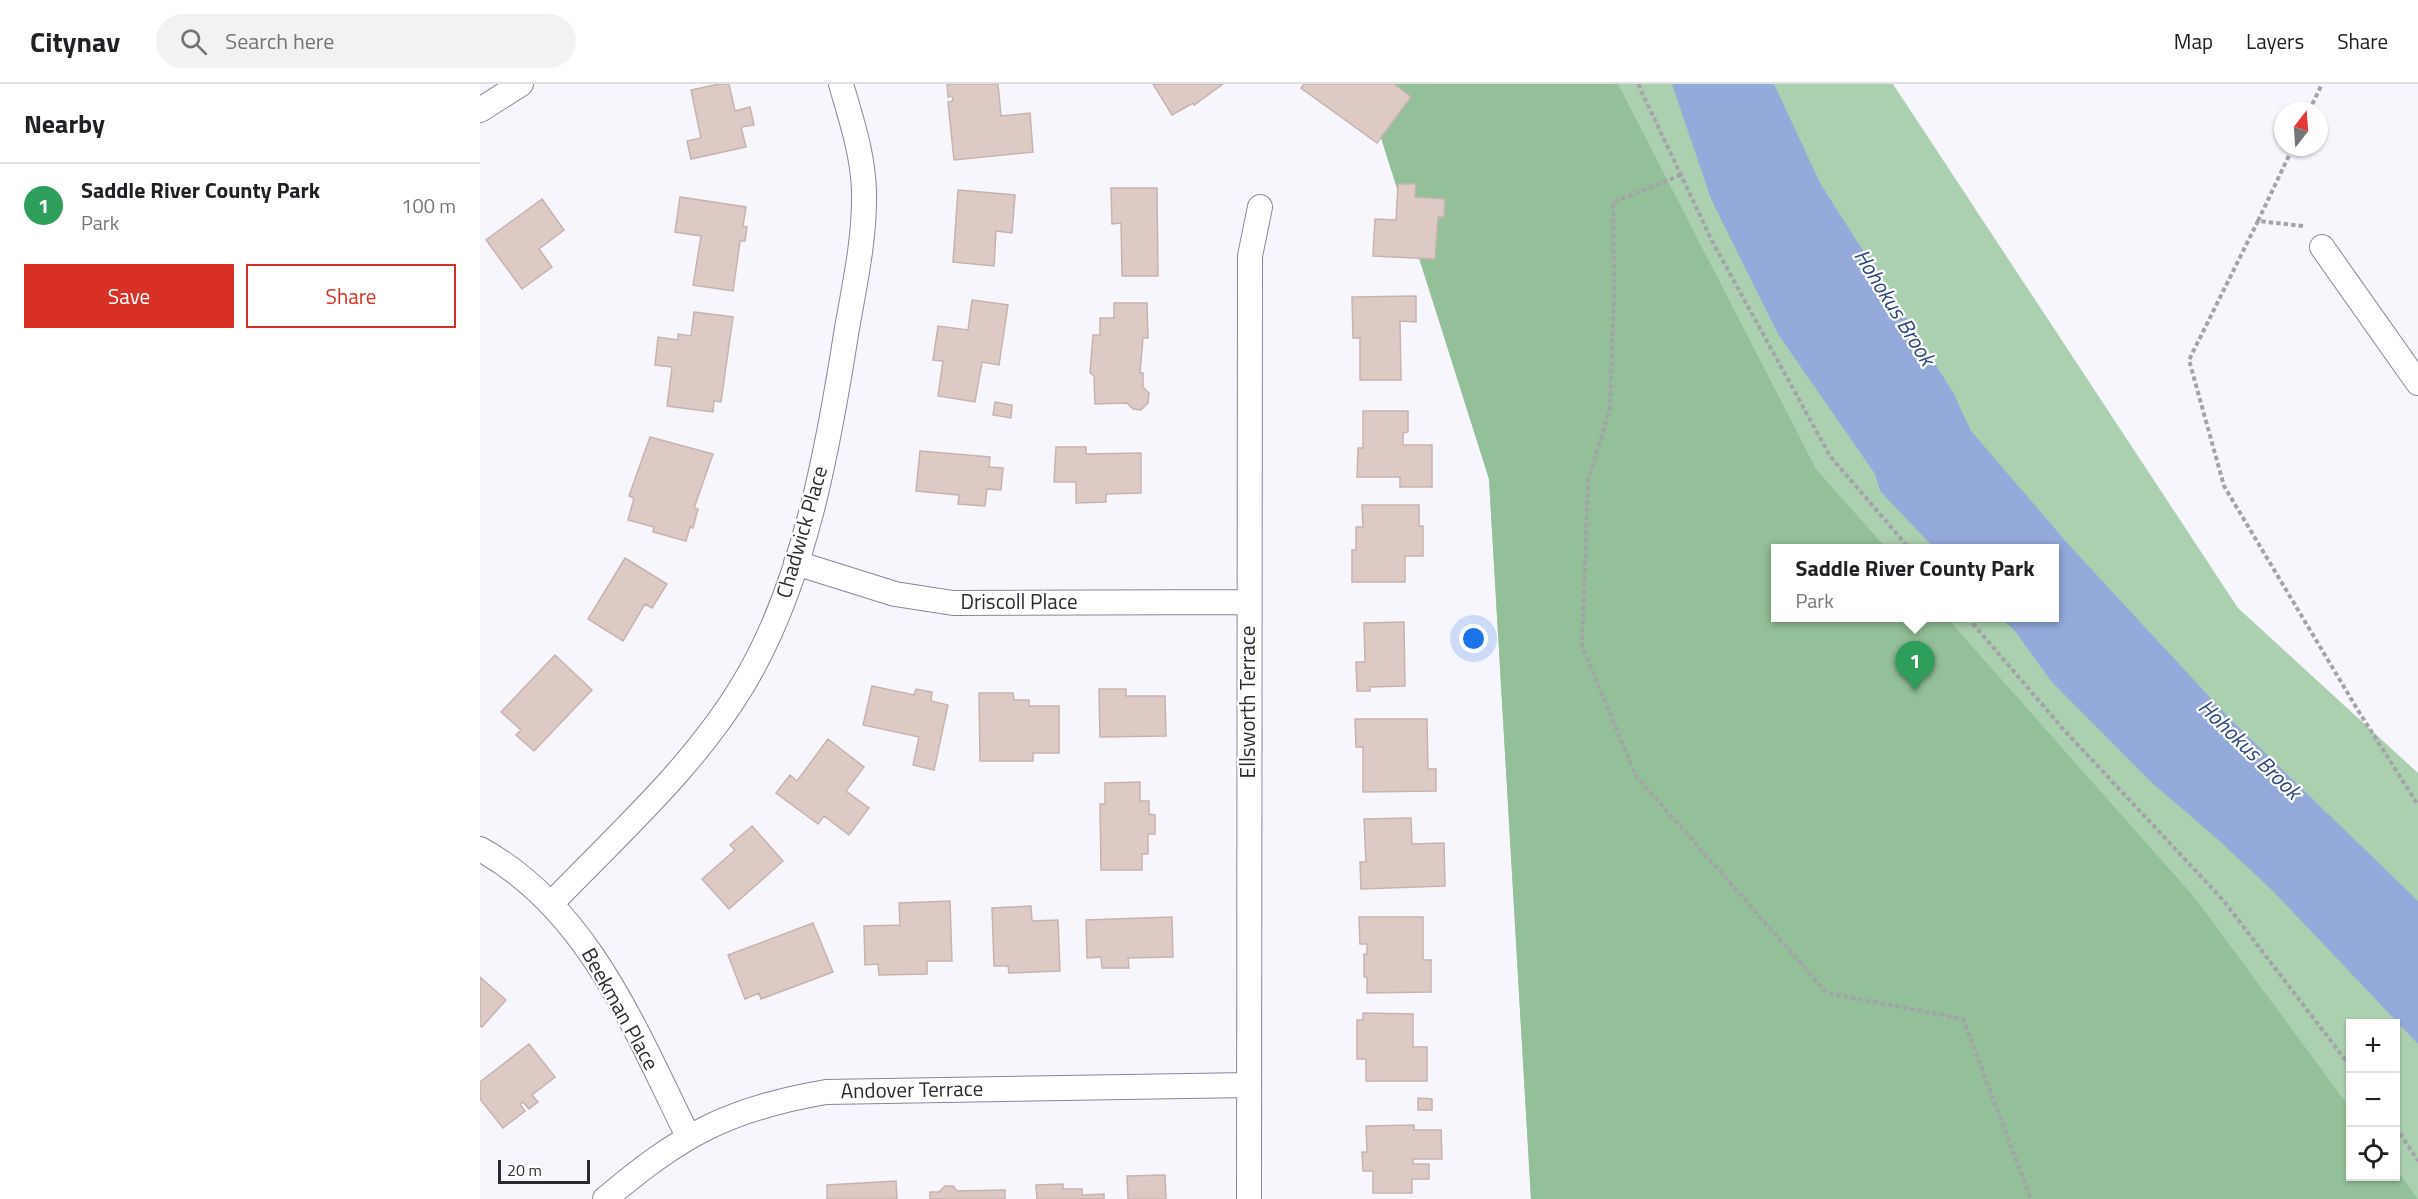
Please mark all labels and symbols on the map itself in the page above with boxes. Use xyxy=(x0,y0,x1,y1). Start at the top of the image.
north arrow xyxy=(2274,102,2328,156)
water label: Hohokus Brook xyxy=(1846,242,1946,374)
street label: Chadwick Place xyxy=(767,462,835,602)
street label: Driscoll Place xyxy=(960,585,1078,617)
your location xyxy=(1459,624,1488,653)
street label: Ellsworth Terrace xyxy=(1231,626,1263,778)
pin: 1 xyxy=(1896,642,1934,691)
water label: Hohokus Brook xyxy=(2191,691,2311,809)
street label: Beekman Place xyxy=(574,941,668,1076)
street label: Andover Terrace xyxy=(840,1072,984,1106)
scale bar xyxy=(498,1157,590,1184)

